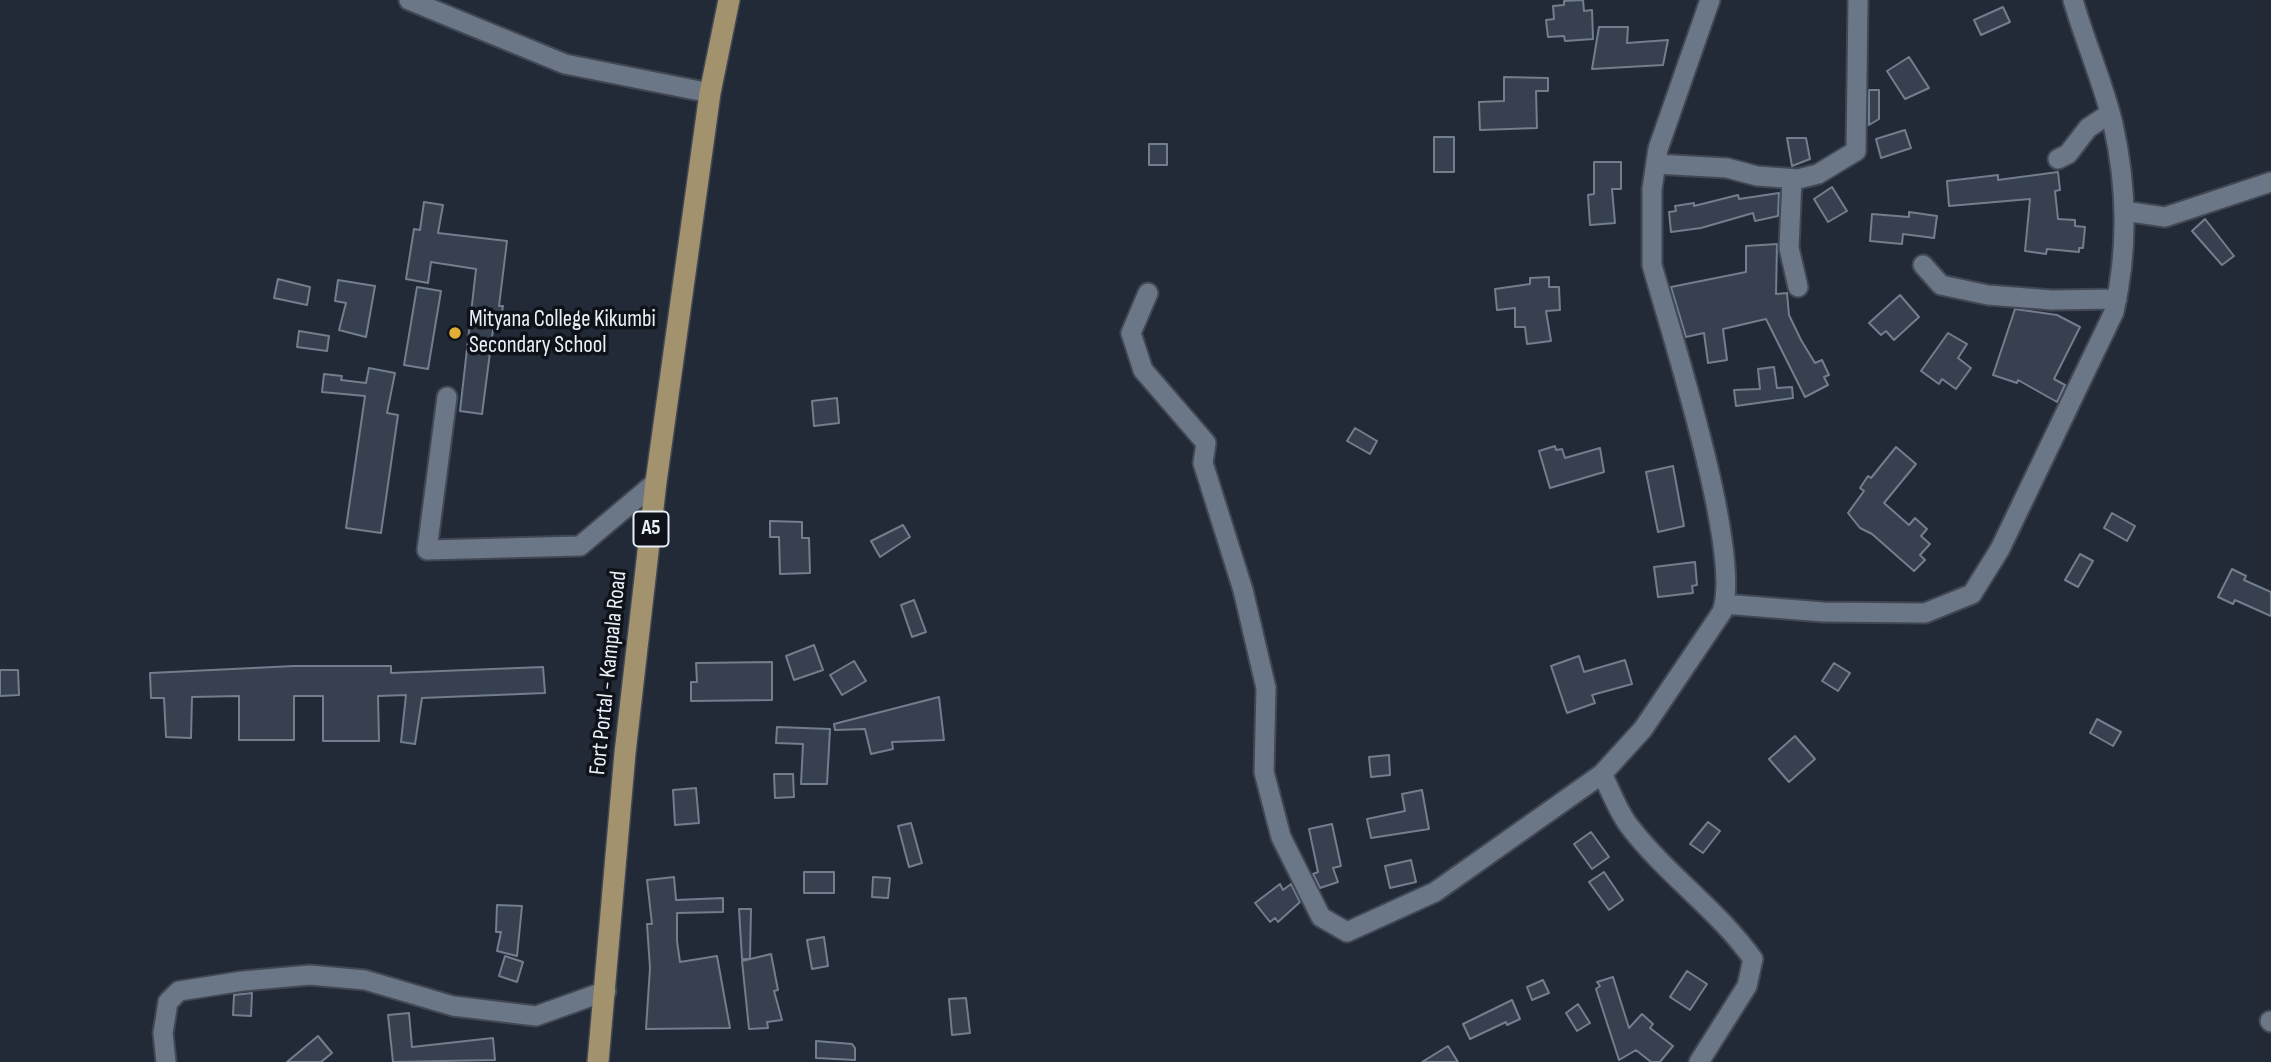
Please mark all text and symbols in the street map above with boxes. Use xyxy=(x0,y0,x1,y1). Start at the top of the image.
place label: Mityana College Kikumbi Secondary School xyxy=(469,306,656,360)
marker: Mityana College Kikumbi Secondary School xyxy=(447,325,463,341)
road number: A5 xyxy=(634,512,668,546)
street label: Fort Portal - Kampala Road xyxy=(585,570,633,776)

